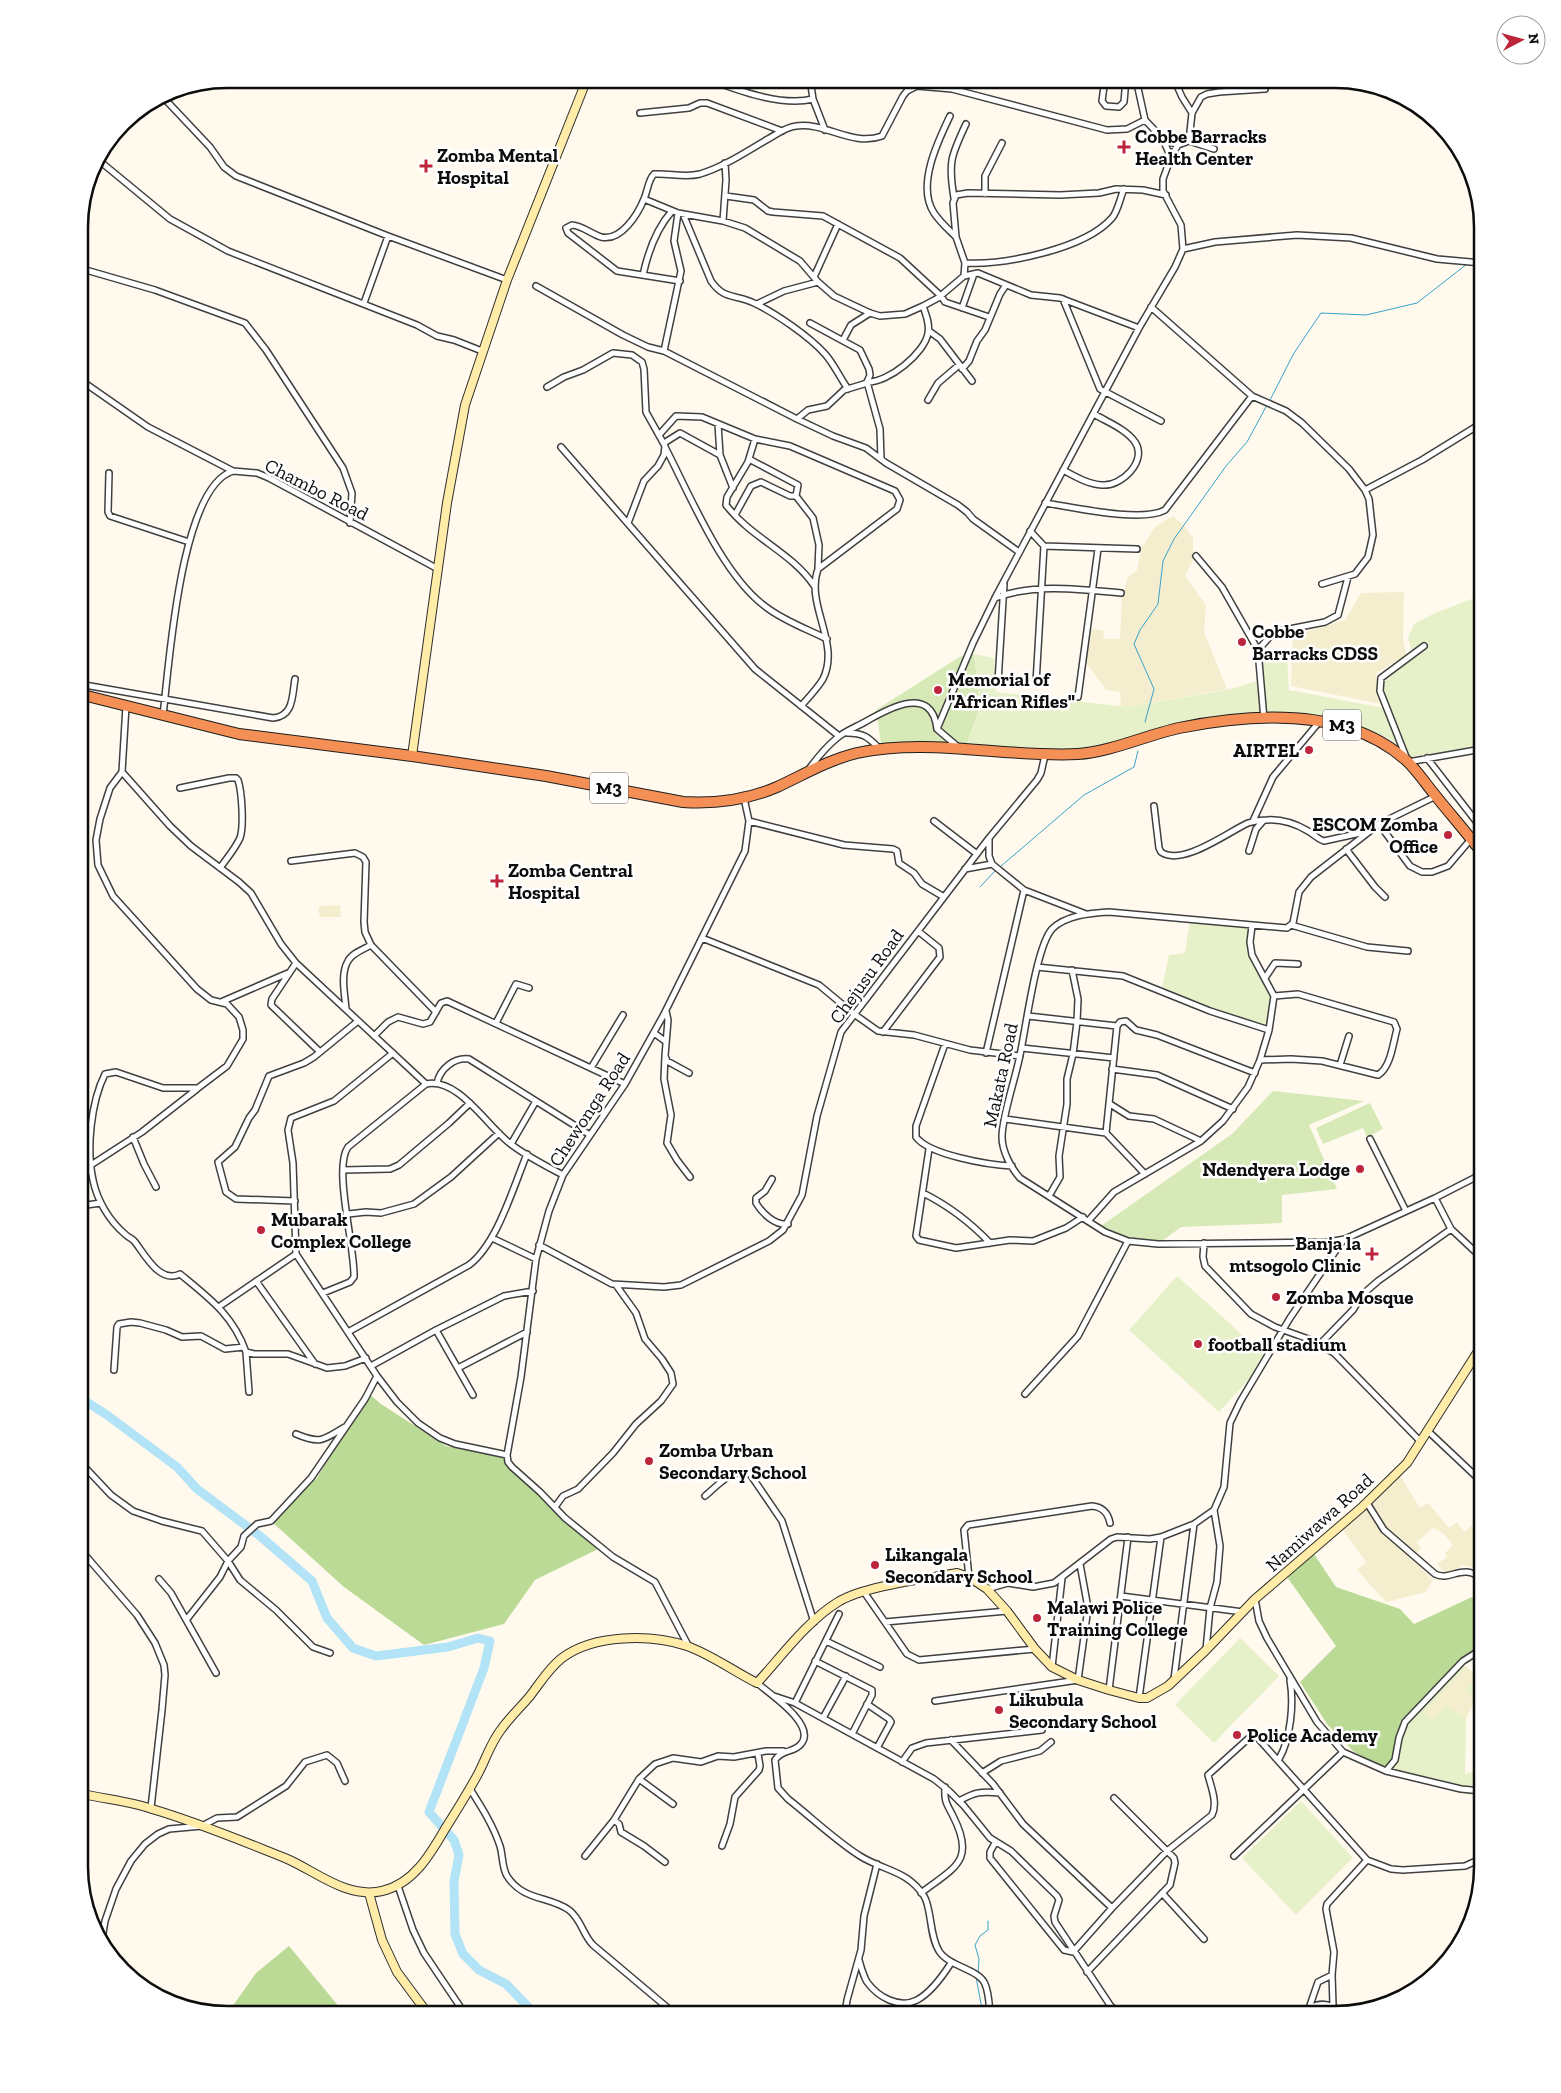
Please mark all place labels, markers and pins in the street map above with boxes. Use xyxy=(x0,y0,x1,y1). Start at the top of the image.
place label: Cobbe Barracks Health Center xyxy=(1135,125,1267,170)
marker: Cobbe Barracks Health Center xyxy=(1117,140,1131,154)
place label: Zomba Mental Hospital xyxy=(437,144,559,189)
marker: Zomba Mental Hospital xyxy=(419,159,433,173)
place label: Cobbe Barracks CDSS xyxy=(1252,620,1378,665)
marker: Cobbe Barracks CDSS xyxy=(1236,636,1248,648)
place label: Memorial of "African Rifles" xyxy=(948,668,1075,713)
marker: Memorial of "African Rifles" xyxy=(932,684,944,696)
place label: AIRTEL xyxy=(1233,739,1299,762)
marker: AIRTEL xyxy=(1303,744,1315,756)
place label: ESCOM Zomba Office xyxy=(1312,813,1438,858)
marker: ESCOM Zomba Office xyxy=(1442,829,1454,841)
place label: Zomba Central Hospital xyxy=(508,859,634,904)
marker: Zomba Central Hospital xyxy=(490,874,504,888)
place label: Ndendyera Lodge xyxy=(1202,1158,1350,1181)
marker: Ndendyera Lodge xyxy=(1354,1163,1366,1175)
place label: Mubarak Complex College xyxy=(271,1208,411,1253)
marker: Mubarak Complex College xyxy=(255,1224,267,1236)
place label: Banja la mtsogolo Clinic xyxy=(1229,1232,1361,1277)
marker: Banja la mtsogolo Clinic xyxy=(1365,1247,1379,1261)
place label: Zomba Mosque xyxy=(1286,1286,1413,1309)
marker: Zomba Mosque xyxy=(1270,1291,1282,1303)
place label: football stadium xyxy=(1208,1333,1347,1356)
marker: football stadium xyxy=(1192,1338,1204,1350)
place label: Zomba Urban Secondary School xyxy=(659,1439,807,1484)
marker: Zomba Urban Secondary School xyxy=(643,1455,655,1467)
place label: Likangala Secondary School xyxy=(885,1543,1033,1588)
marker: Likangala Secondary School xyxy=(869,1559,881,1571)
place label: Malawi Police Training College xyxy=(1047,1596,1188,1641)
marker: Malawi Police Training College xyxy=(1031,1612,1043,1624)
place label: Likubula Secondary School xyxy=(1009,1688,1157,1733)
marker: Likubula Secondary School xyxy=(993,1704,1005,1716)
place label: Police Academy xyxy=(1247,1724,1378,1747)
marker: Police Academy xyxy=(1231,1729,1243,1741)

